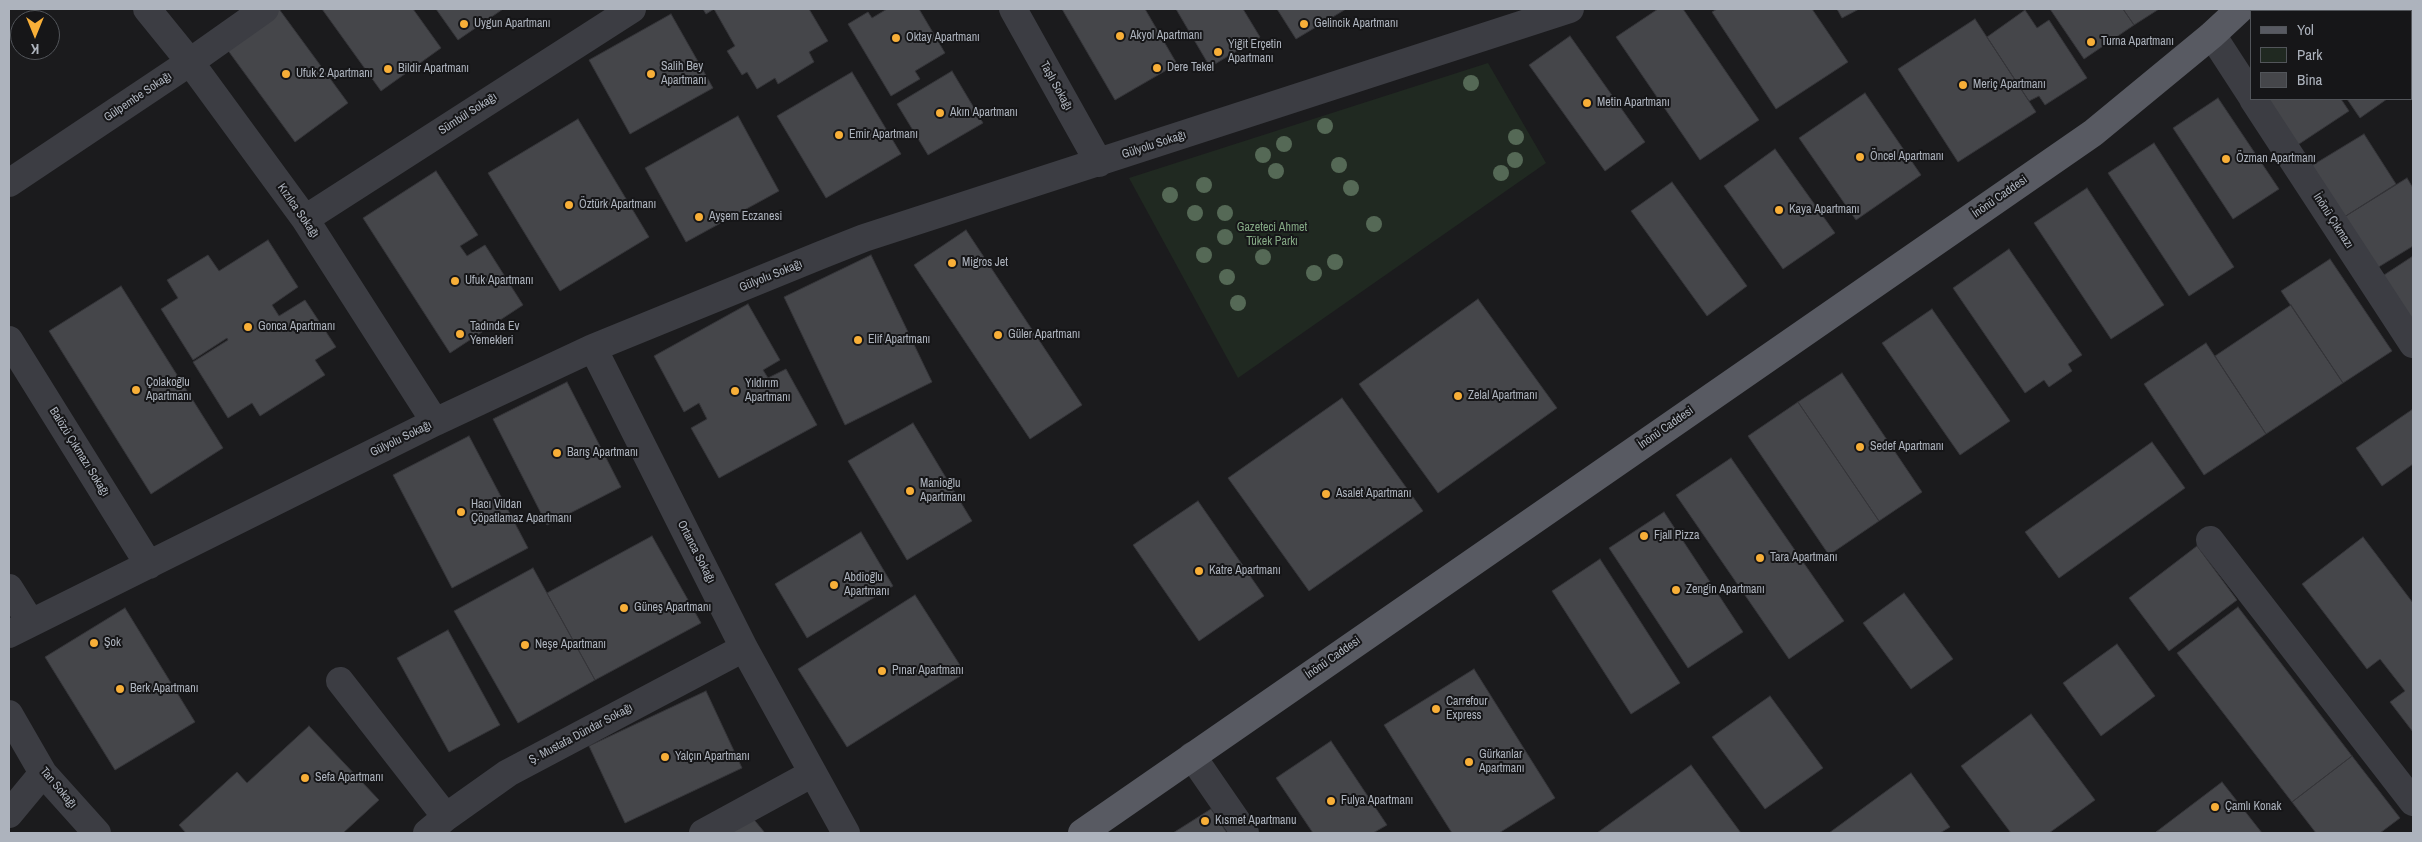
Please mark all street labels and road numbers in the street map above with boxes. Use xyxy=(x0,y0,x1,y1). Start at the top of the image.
street label: Taşlı Sokağı xyxy=(1037,59,1075,113)
street label: Gülpembe Sokağı xyxy=(101,69,175,125)
street label: Sümbül Sokağı xyxy=(436,90,500,138)
street label: Gülyolu Sokağı xyxy=(1120,128,1188,162)
street label: İnönü Caddesi xyxy=(1970,173,2030,221)
street label: Kızılca Sokağı xyxy=(274,181,322,241)
street label: İnönü Çıkmazı xyxy=(2310,190,2356,252)
street label: Gülyolu Sokağı xyxy=(737,257,805,295)
street label: İnönü Caddesi xyxy=(1636,404,1696,452)
street label: Balözü Çıkmazı Sokağı xyxy=(46,405,112,499)
street label: Gülyolu Sokağı xyxy=(368,418,434,460)
street label: Ortanca Sokağı xyxy=(674,518,718,586)
street label: İnönü Caddesi xyxy=(1303,634,1363,682)
street label: Ş. Mustafa Dündar Sokağı xyxy=(527,701,635,767)
street label: Tan Sokağı xyxy=(37,764,79,812)

